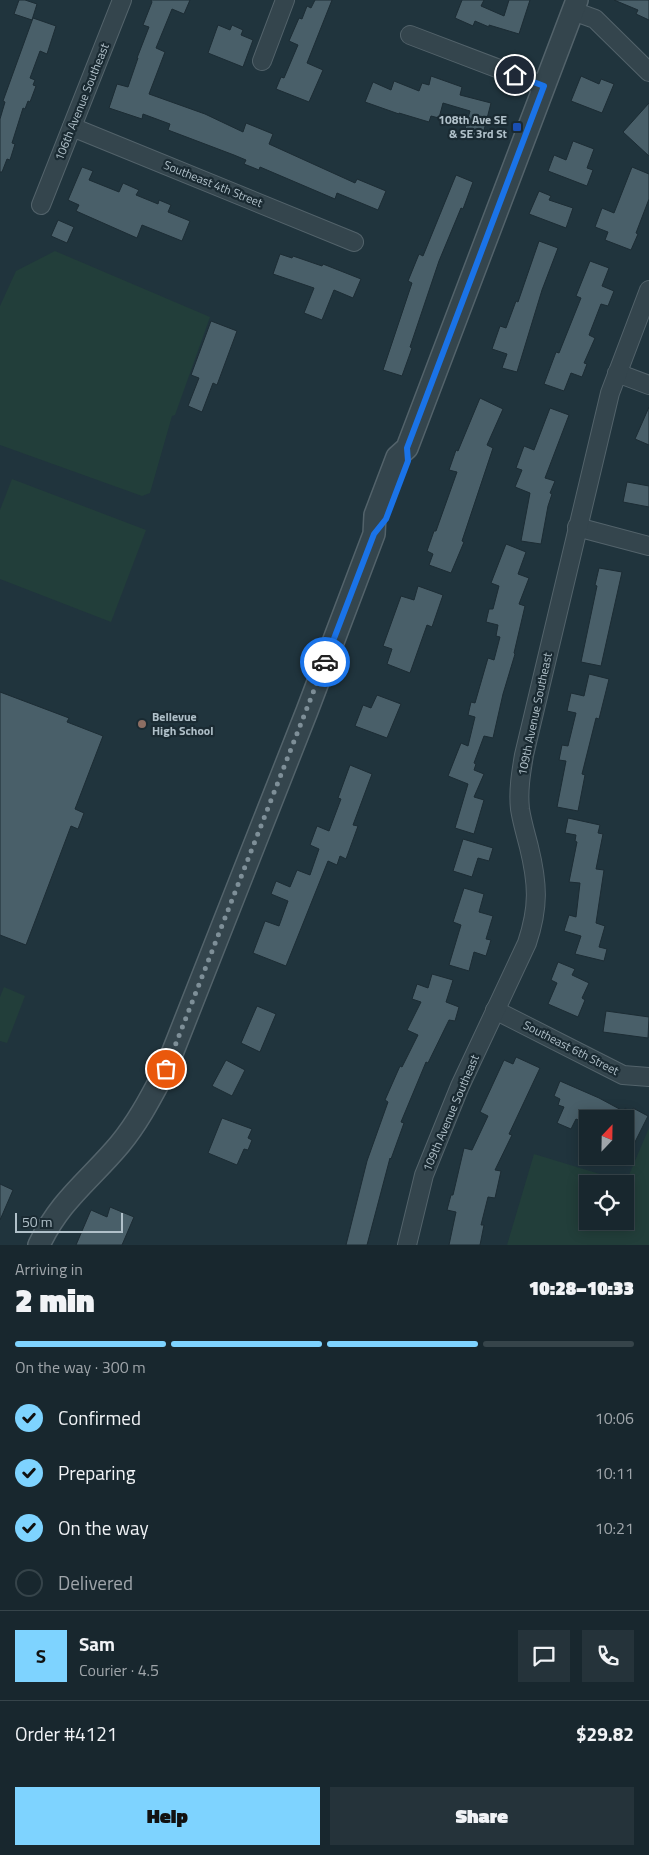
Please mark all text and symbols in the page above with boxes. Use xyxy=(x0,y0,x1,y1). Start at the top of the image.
street label: 106th Avenue Southeast xyxy=(49,39,114,163)
pin xyxy=(494,54,536,96)
icon: home xyxy=(501,61,529,89)
place label: 108th Ave SE & SE 3rd St xyxy=(438,110,508,143)
marker: 108th Ave SE & SE 3rd St xyxy=(511,121,523,133)
street label: Southeast 4th Street xyxy=(161,155,266,212)
courier xyxy=(300,637,350,687)
icon: car xyxy=(311,648,339,676)
street label: 109th Avenue Southeast xyxy=(512,650,557,777)
place label: Bellevue High School xyxy=(152,707,213,740)
marker: Bellevue High School xyxy=(136,718,148,730)
street label: Southeast 6th Street xyxy=(520,1015,623,1080)
pin xyxy=(145,1048,187,1090)
street label: 109th Avenue Southeast xyxy=(417,1051,484,1174)
icon: bag xyxy=(152,1055,180,1083)
north arrow xyxy=(579,1110,634,1165)
map controls xyxy=(579,1110,634,1230)
button: locate xyxy=(579,1175,634,1230)
scale bar xyxy=(15,1210,122,1233)
text: 50 m xyxy=(22,1211,52,1232)
text: Arriving in xyxy=(15,1257,83,1281)
text: 10:28–10:33 xyxy=(529,1273,634,1302)
text: 2 min xyxy=(15,1276,95,1324)
text: On the way · 300 m xyxy=(15,1355,146,1379)
text: Confirmed xyxy=(58,1403,141,1432)
icon: check xyxy=(15,1404,43,1432)
text: 10:06 xyxy=(595,1406,634,1430)
text: Preparing xyxy=(58,1458,135,1487)
icon: check xyxy=(15,1459,43,1487)
text: 10:11 xyxy=(595,1461,634,1485)
text: On the way xyxy=(58,1513,149,1542)
icon: check xyxy=(15,1514,43,1542)
text: 10:21 xyxy=(595,1516,634,1540)
text: Delivered xyxy=(58,1568,133,1597)
text: Sam xyxy=(79,1629,115,1658)
button: chat xyxy=(518,1630,570,1682)
button: phone xyxy=(582,1630,634,1682)
text: S xyxy=(36,1641,46,1670)
text: Courier · 4.5 xyxy=(79,1658,159,1682)
text: Order #4121 xyxy=(15,1719,117,1748)
text: $29.82 xyxy=(576,1719,634,1748)
button: Help xyxy=(15,1787,320,1845)
button: Share xyxy=(330,1787,634,1845)

